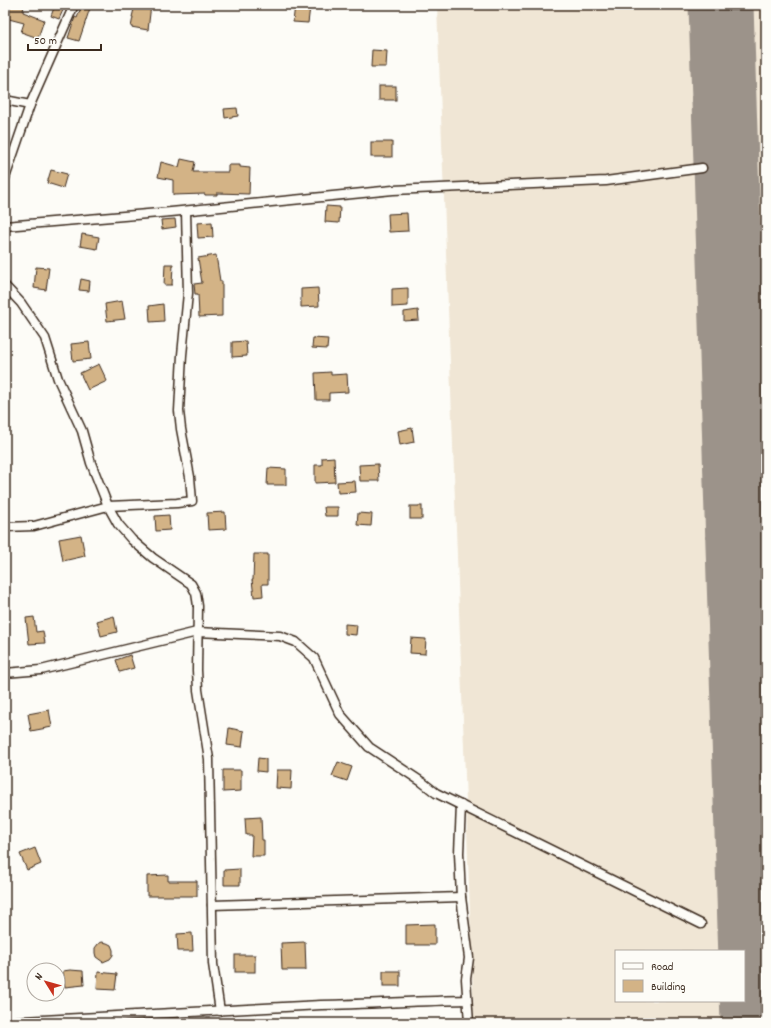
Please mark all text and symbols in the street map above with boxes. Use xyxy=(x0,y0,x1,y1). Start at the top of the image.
scale bar xyxy=(28,26,101,52)
text: 50 m xyxy=(34,33,57,50)
legend xyxy=(615,950,745,1002)
text: Road xyxy=(651,959,673,976)
north arrow xyxy=(26,962,66,1002)
text: N xyxy=(32,970,48,984)
text: Building xyxy=(651,979,686,996)

